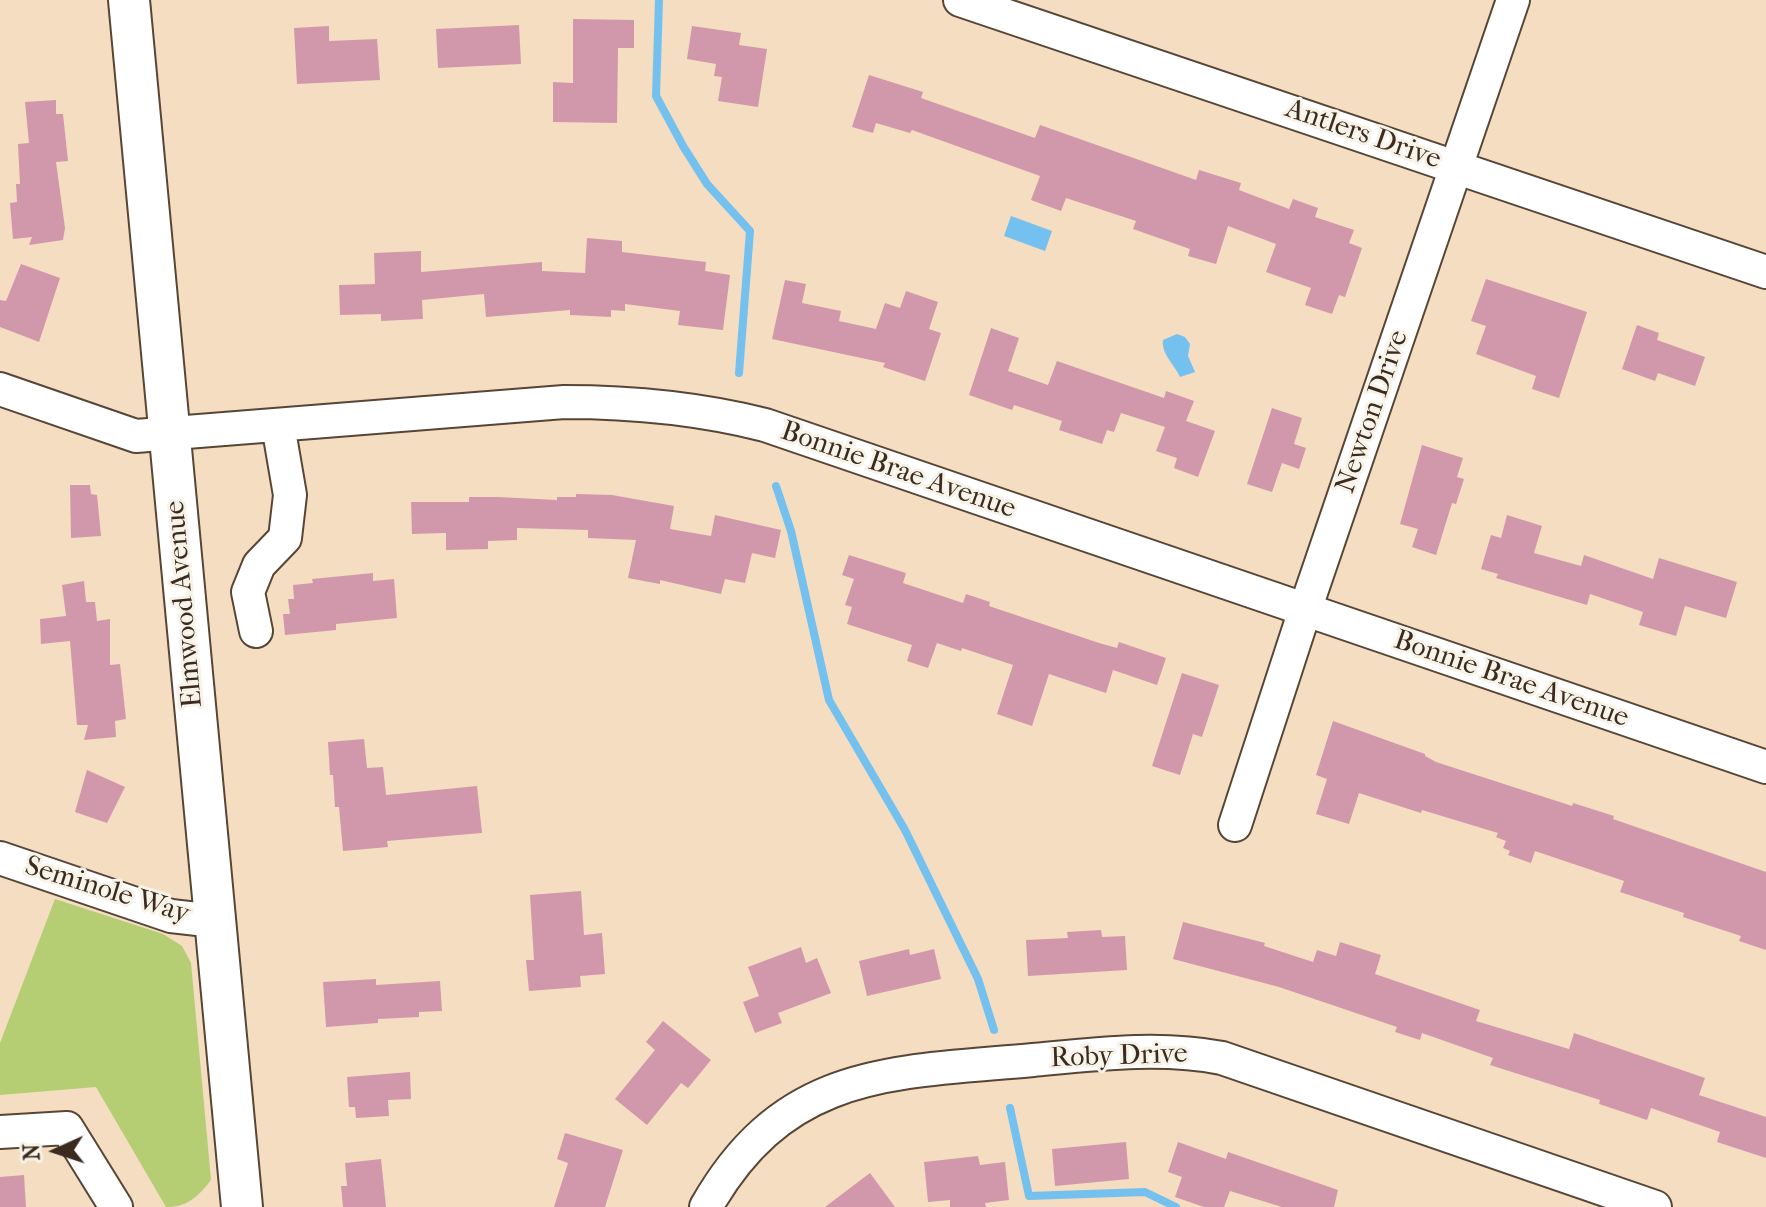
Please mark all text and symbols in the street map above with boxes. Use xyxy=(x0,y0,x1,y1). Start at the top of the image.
street label: Antlers Drive xyxy=(1281,93,1445,177)
street label: Newton Drive xyxy=(1329,326,1417,498)
street label: Bonnie Brae Avenue xyxy=(776,415,1020,527)
street label: Elmwood Avenue xyxy=(159,499,211,709)
street label: Bonnie Brae Avenue xyxy=(1389,624,1633,736)
street label: Seminole Way xyxy=(21,850,193,932)
street label: Roby Drive xyxy=(1050,1038,1188,1076)
north arrow xyxy=(16,1111,96,1191)
text: N xyxy=(19,1143,45,1161)

